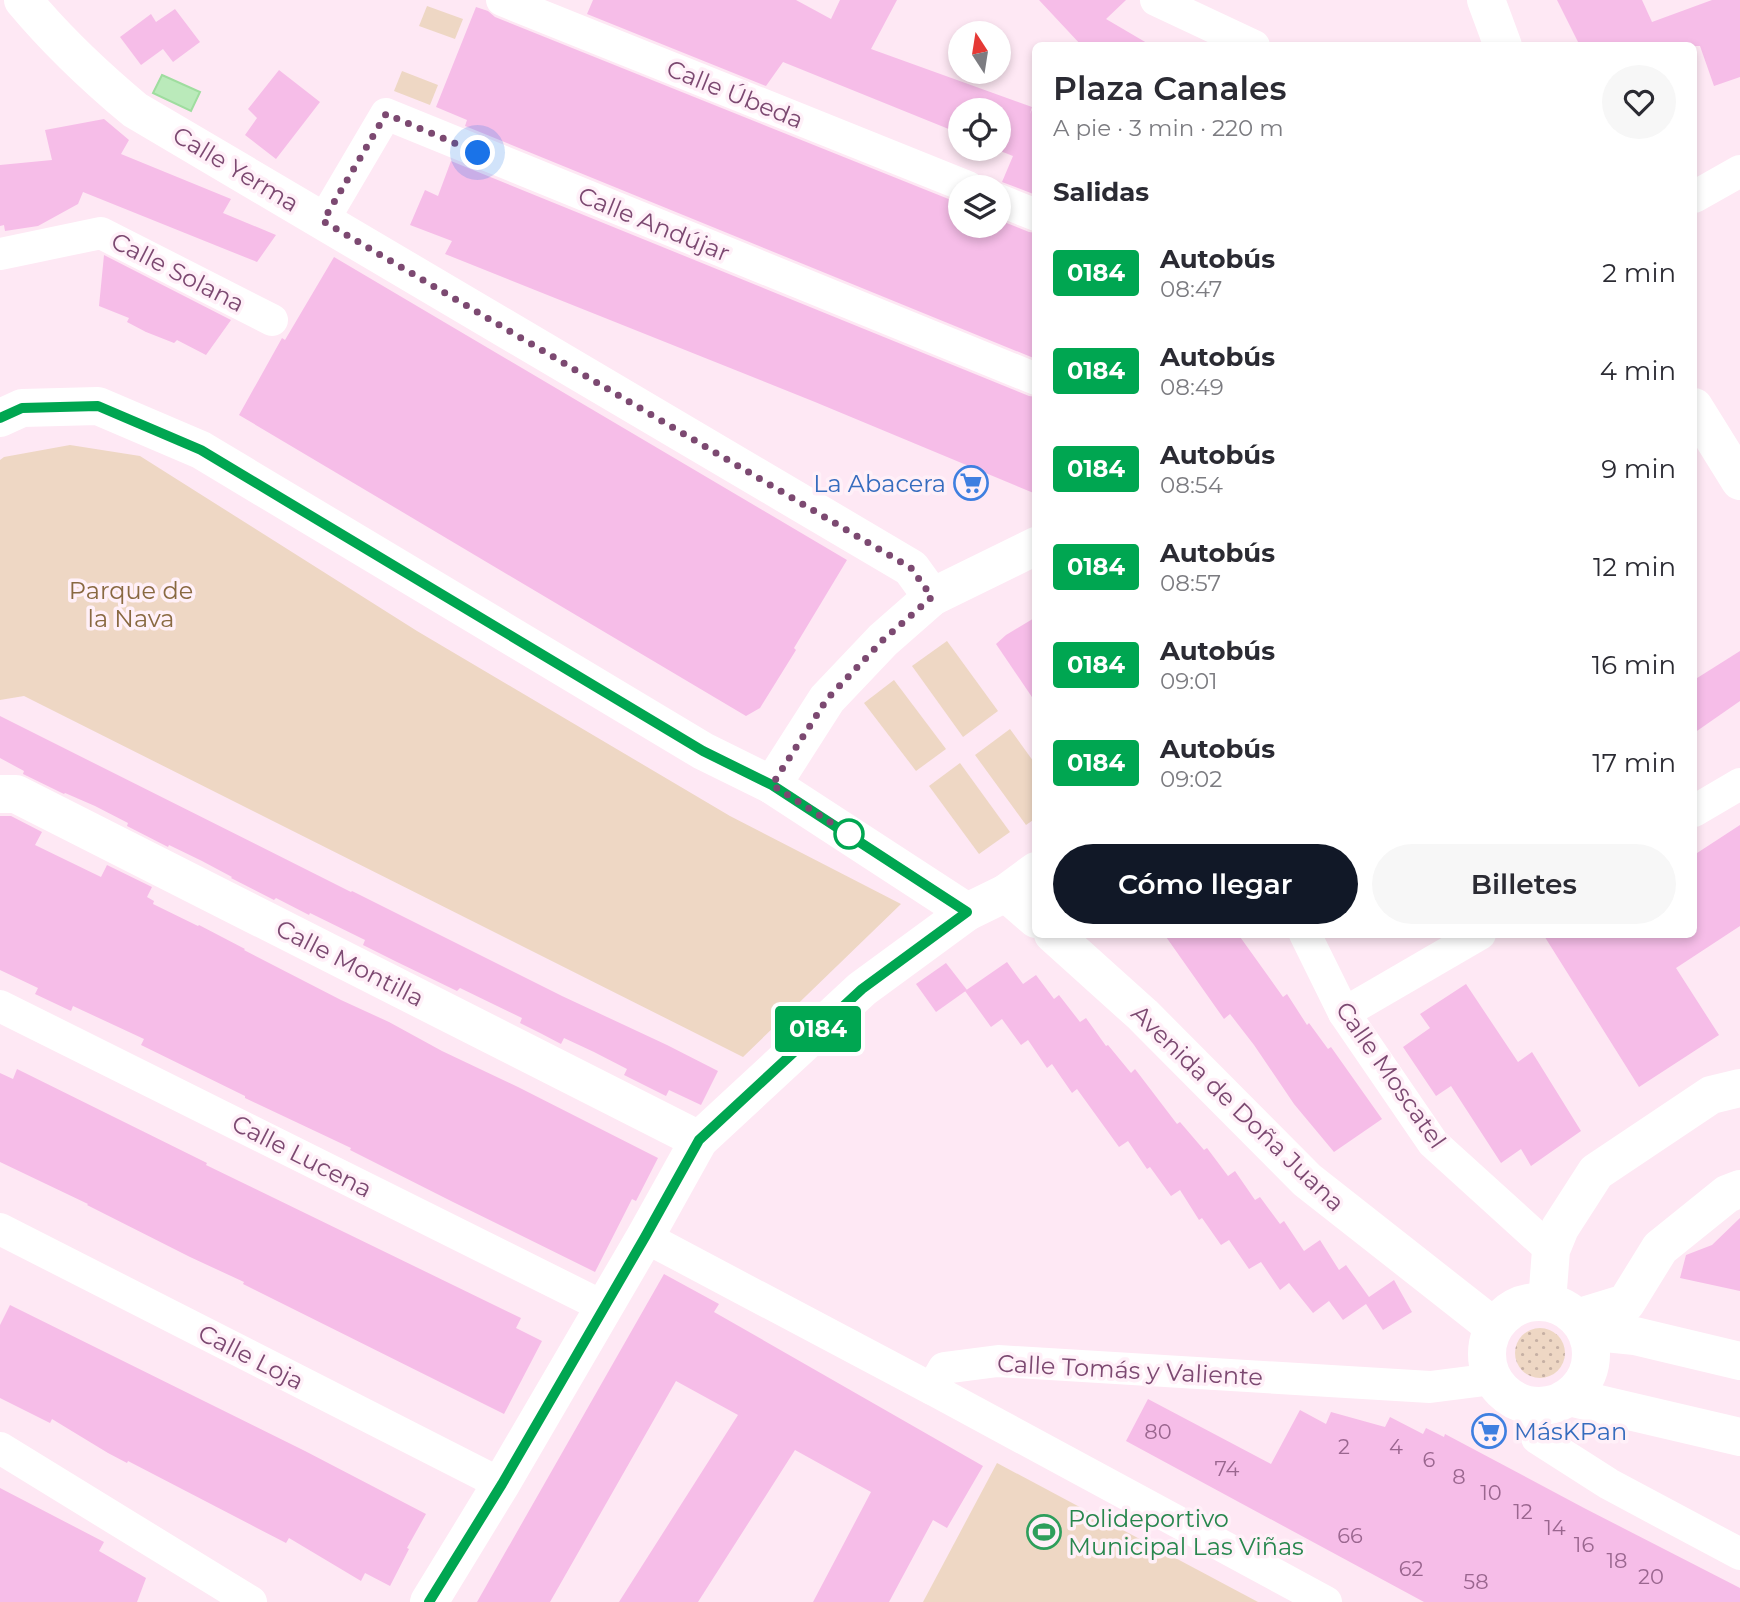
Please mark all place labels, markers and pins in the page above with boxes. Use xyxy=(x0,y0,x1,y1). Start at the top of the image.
supermarket icon: La Abacera xyxy=(952,464,990,502)
place label: La Abacera xyxy=(813,469,946,498)
unlabelled marker xyxy=(834,819,864,849)
supermarket icon: MásKPan xyxy=(1470,1412,1508,1450)
place label: MásKPan xyxy=(1514,1417,1627,1446)
place label: Polideportivo Municipal Las Viñas xyxy=(1068,1504,1304,1561)
sports icon: Polideportivo Municipal Las Viñas xyxy=(1025,1513,1063,1551)

